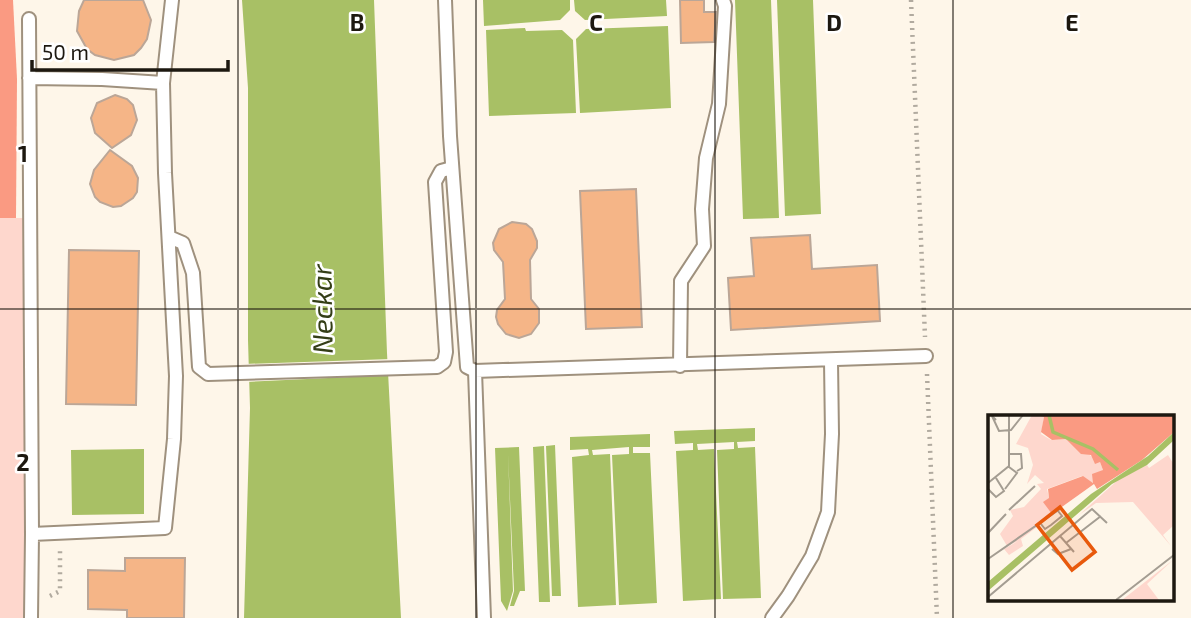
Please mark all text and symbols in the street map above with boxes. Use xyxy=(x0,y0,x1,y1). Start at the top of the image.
text: B xyxy=(350,8,364,36)
text: C xyxy=(589,8,603,36)
text: D xyxy=(826,8,842,36)
text: E xyxy=(1065,8,1079,36)
scale bar xyxy=(32,28,228,72)
text: 50 m xyxy=(42,39,89,64)
text: 1 xyxy=(18,139,28,167)
water label: Neckar xyxy=(303,263,339,354)
inset map xyxy=(988,415,1174,600)
text: 2 xyxy=(16,448,30,476)

